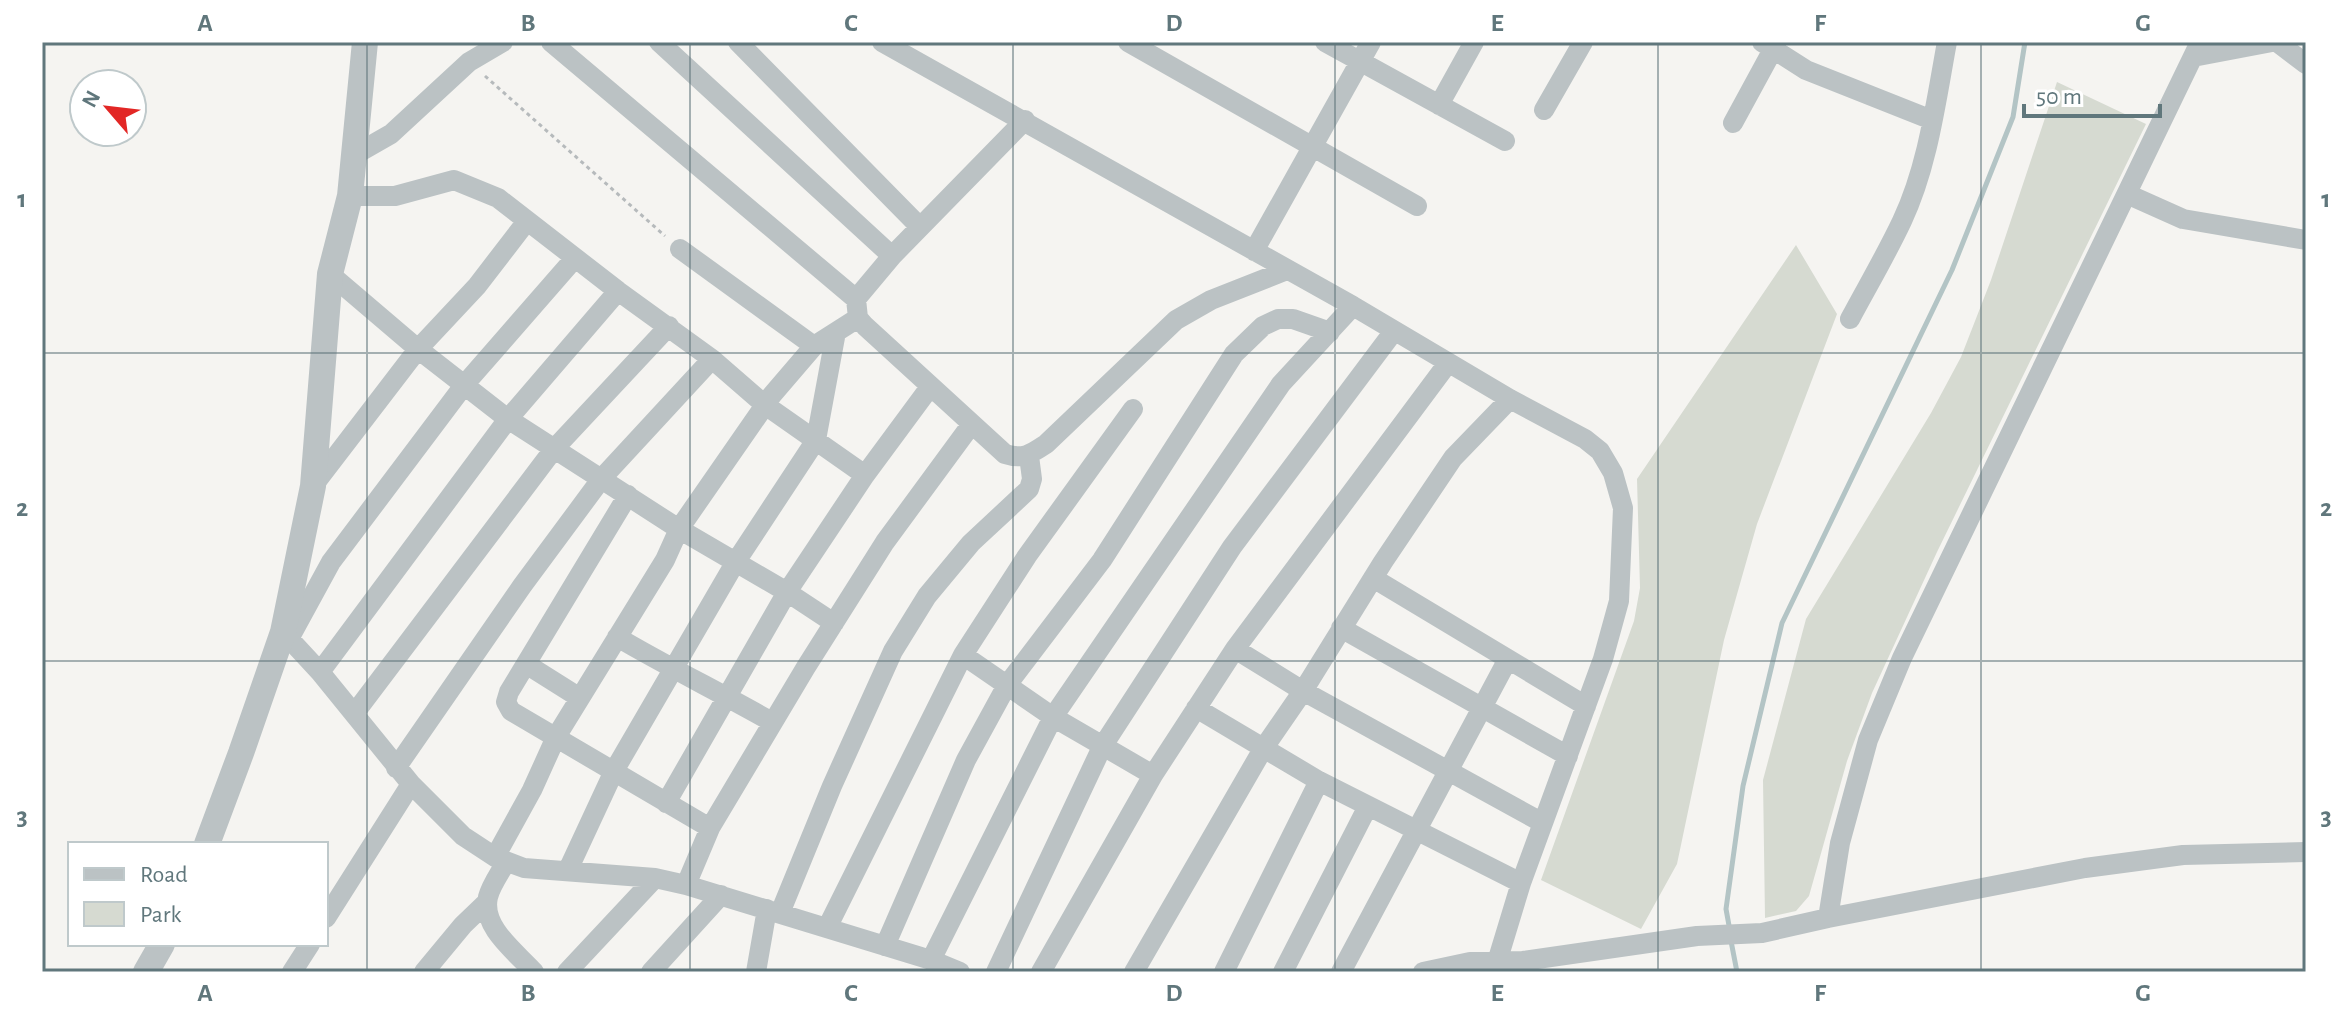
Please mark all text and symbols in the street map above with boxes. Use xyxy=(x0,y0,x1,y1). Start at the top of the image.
text: A xyxy=(197,10,213,36)
text: B xyxy=(520,10,536,36)
text: C xyxy=(844,10,858,36)
text: D xyxy=(1165,10,1183,36)
text: E xyxy=(1490,10,1504,36)
text: F xyxy=(1814,10,1827,36)
text: G xyxy=(2135,10,2151,36)
north arrow xyxy=(68,68,148,148)
scale bar xyxy=(2024,68,2160,118)
text: 50 m xyxy=(2036,85,2082,109)
text: N xyxy=(78,87,105,111)
text: 1 xyxy=(17,186,27,212)
text: 1 xyxy=(2321,186,2331,212)
text: 2 xyxy=(16,495,28,521)
text: 2 xyxy=(2320,495,2332,521)
text: 3 xyxy=(16,804,28,830)
text: 3 xyxy=(2320,804,2332,830)
legend xyxy=(68,842,328,946)
text: Road xyxy=(140,863,188,887)
text: Park xyxy=(140,903,181,927)
text: A xyxy=(197,980,213,1006)
text: B xyxy=(520,980,536,1006)
text: C xyxy=(844,980,858,1006)
text: D xyxy=(1165,980,1183,1006)
text: E xyxy=(1490,980,1504,1006)
text: F xyxy=(1814,980,1827,1006)
text: G xyxy=(2135,980,2151,1006)

